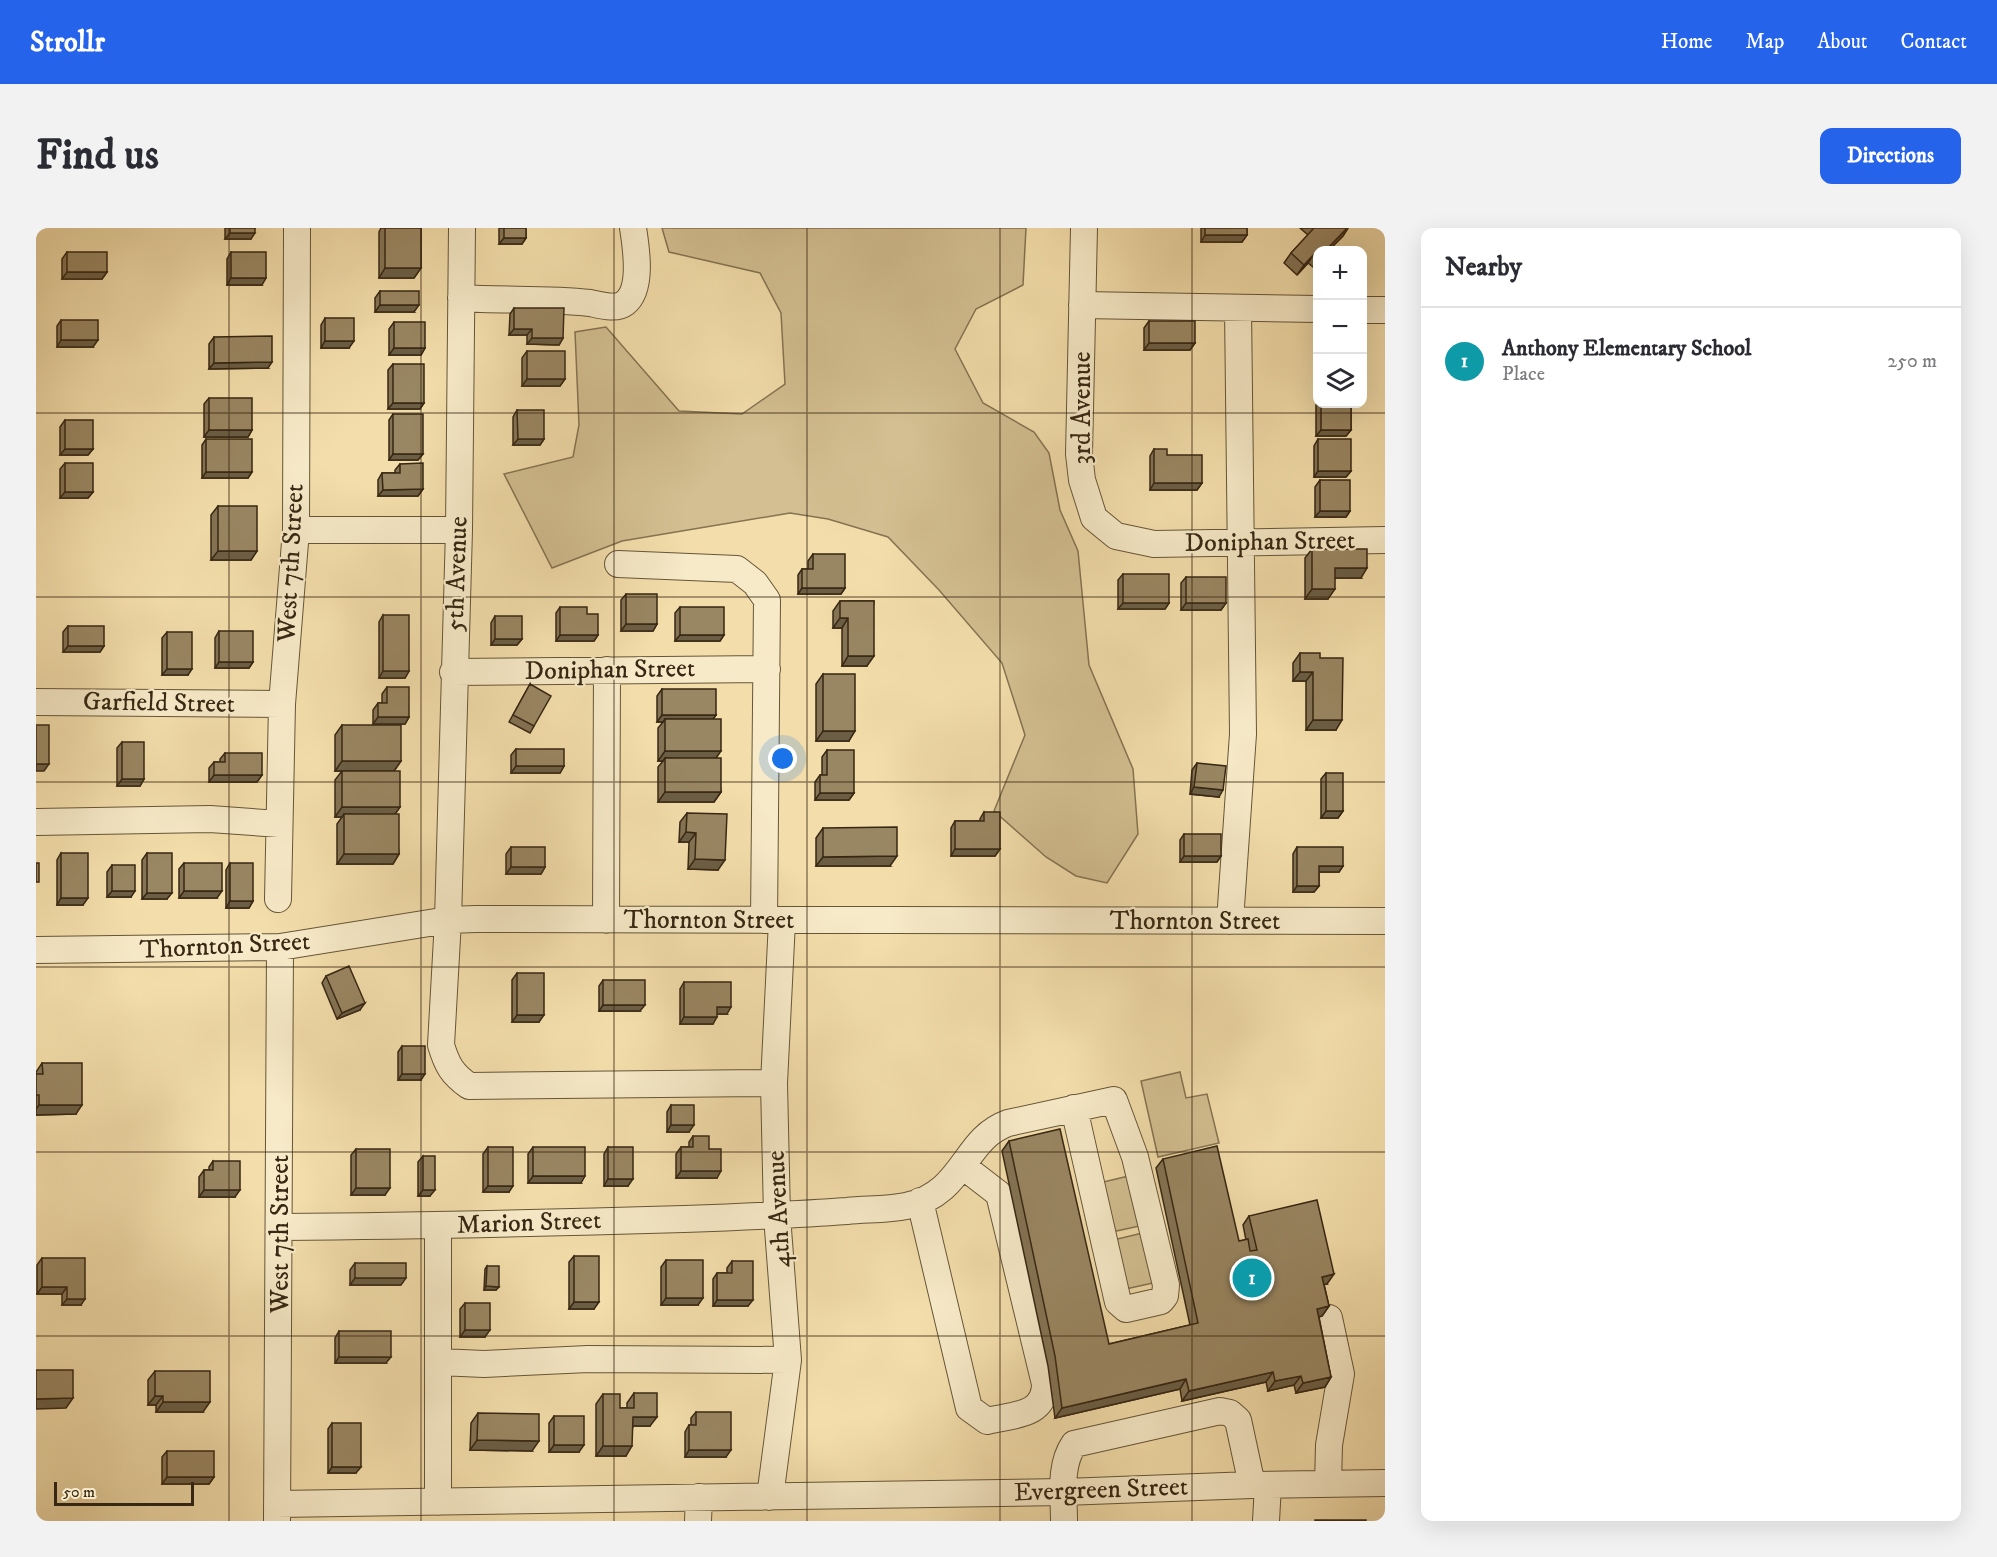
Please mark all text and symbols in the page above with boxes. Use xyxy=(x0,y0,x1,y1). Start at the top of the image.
text: Strollr xyxy=(30,25,105,60)
text: Home xyxy=(1661,29,1713,55)
text: Map xyxy=(1746,29,1784,55)
text: About xyxy=(1817,29,1868,55)
text: Contact xyxy=(1901,29,1967,55)
button: Directions xyxy=(1820,128,1961,184)
text: Find us xyxy=(36,130,159,182)
map controls xyxy=(1313,246,1367,408)
button: + xyxy=(1313,246,1367,300)
text: Nearby xyxy=(1445,251,1522,284)
button: − xyxy=(1313,300,1367,354)
text: Anthony Elementary School xyxy=(1502,335,1751,362)
text: 1 xyxy=(1461,349,1468,374)
text: 250 m xyxy=(1887,349,1937,374)
street label: 3rd Avenue xyxy=(1066,352,1099,464)
button: layers xyxy=(1313,354,1367,408)
text: Place xyxy=(1502,362,1545,387)
street label: West 7th Street xyxy=(270,483,312,644)
street label: 5th Avenue xyxy=(438,516,476,632)
street label: Doniphan Street xyxy=(1184,524,1356,560)
street label: Doniphan Street xyxy=(524,652,696,688)
street label: Garfield Street xyxy=(83,685,235,721)
your location xyxy=(768,744,797,773)
street label: Thornton Street xyxy=(624,904,794,937)
street label: Thornton Street xyxy=(1110,905,1280,938)
street label: Thornton Street xyxy=(139,925,311,967)
street label: 4th Avenue xyxy=(759,1149,799,1269)
street label: West 7th Street xyxy=(264,1155,297,1314)
street label: Marion Street xyxy=(456,1204,602,1242)
pin: 1 xyxy=(1232,1256,1272,1300)
street label: Evergreen Street xyxy=(1013,1470,1189,1510)
scale bar xyxy=(54,1479,194,1506)
text: 50 m xyxy=(63,1482,95,1502)

